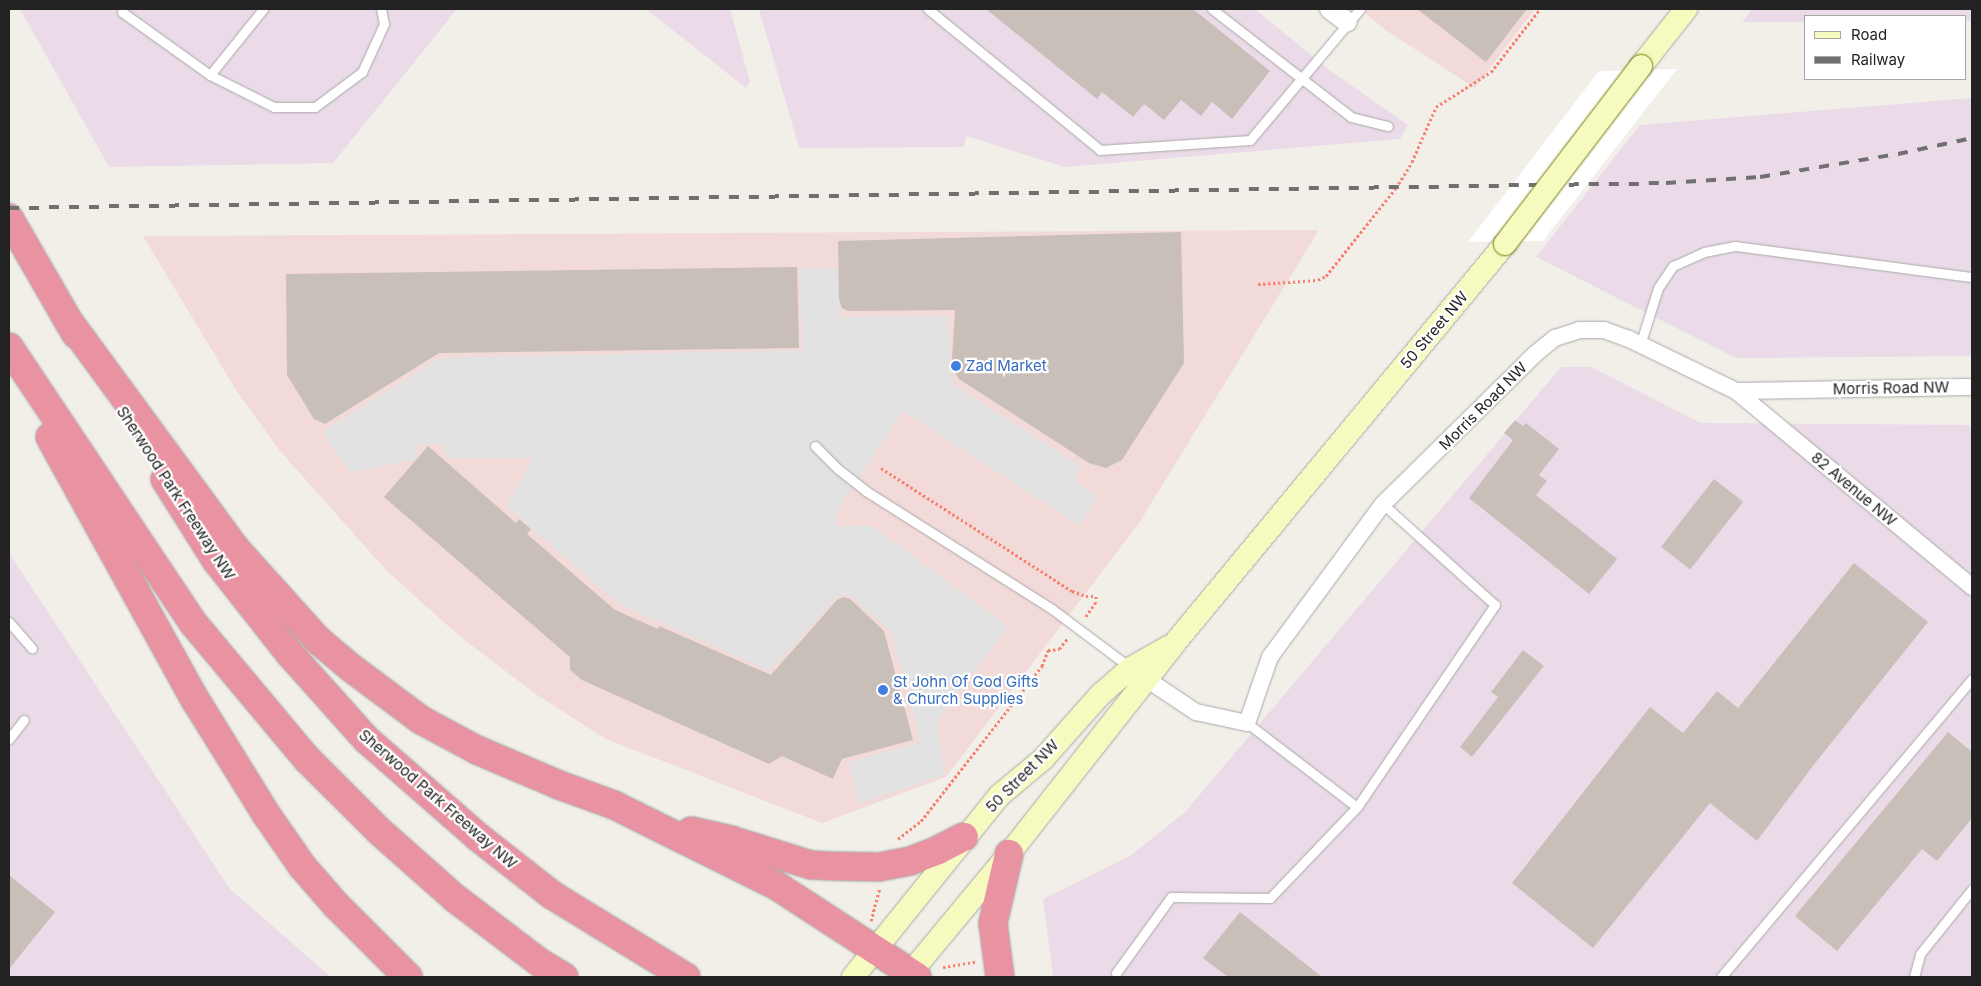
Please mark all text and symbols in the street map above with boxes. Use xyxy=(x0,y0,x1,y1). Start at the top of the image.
legend xyxy=(1804,15,1966,80)
text: Road xyxy=(1851,25,1887,44)
text: Railway xyxy=(1851,50,1905,69)
street label: 50 Street NW xyxy=(1396,288,1472,372)
place label: Zad Market xyxy=(966,357,1047,375)
street label: Morris Road NW xyxy=(1435,358,1531,454)
marker: Zad Market xyxy=(950,360,962,372)
street label: Morris Road NW xyxy=(1833,378,1949,398)
street label: Sherwood Park Freeway NW xyxy=(113,403,239,583)
street label: 82 Avenue NW xyxy=(1808,448,1900,530)
place label: St John Of God Gifts & Church Supplies xyxy=(893,672,1039,707)
marker: St John Of God Gifts & Church Supplies xyxy=(877,684,889,696)
street label: Sherwood Park Freeway NW xyxy=(355,726,521,872)
street label: 50 Street NW xyxy=(982,736,1062,816)

